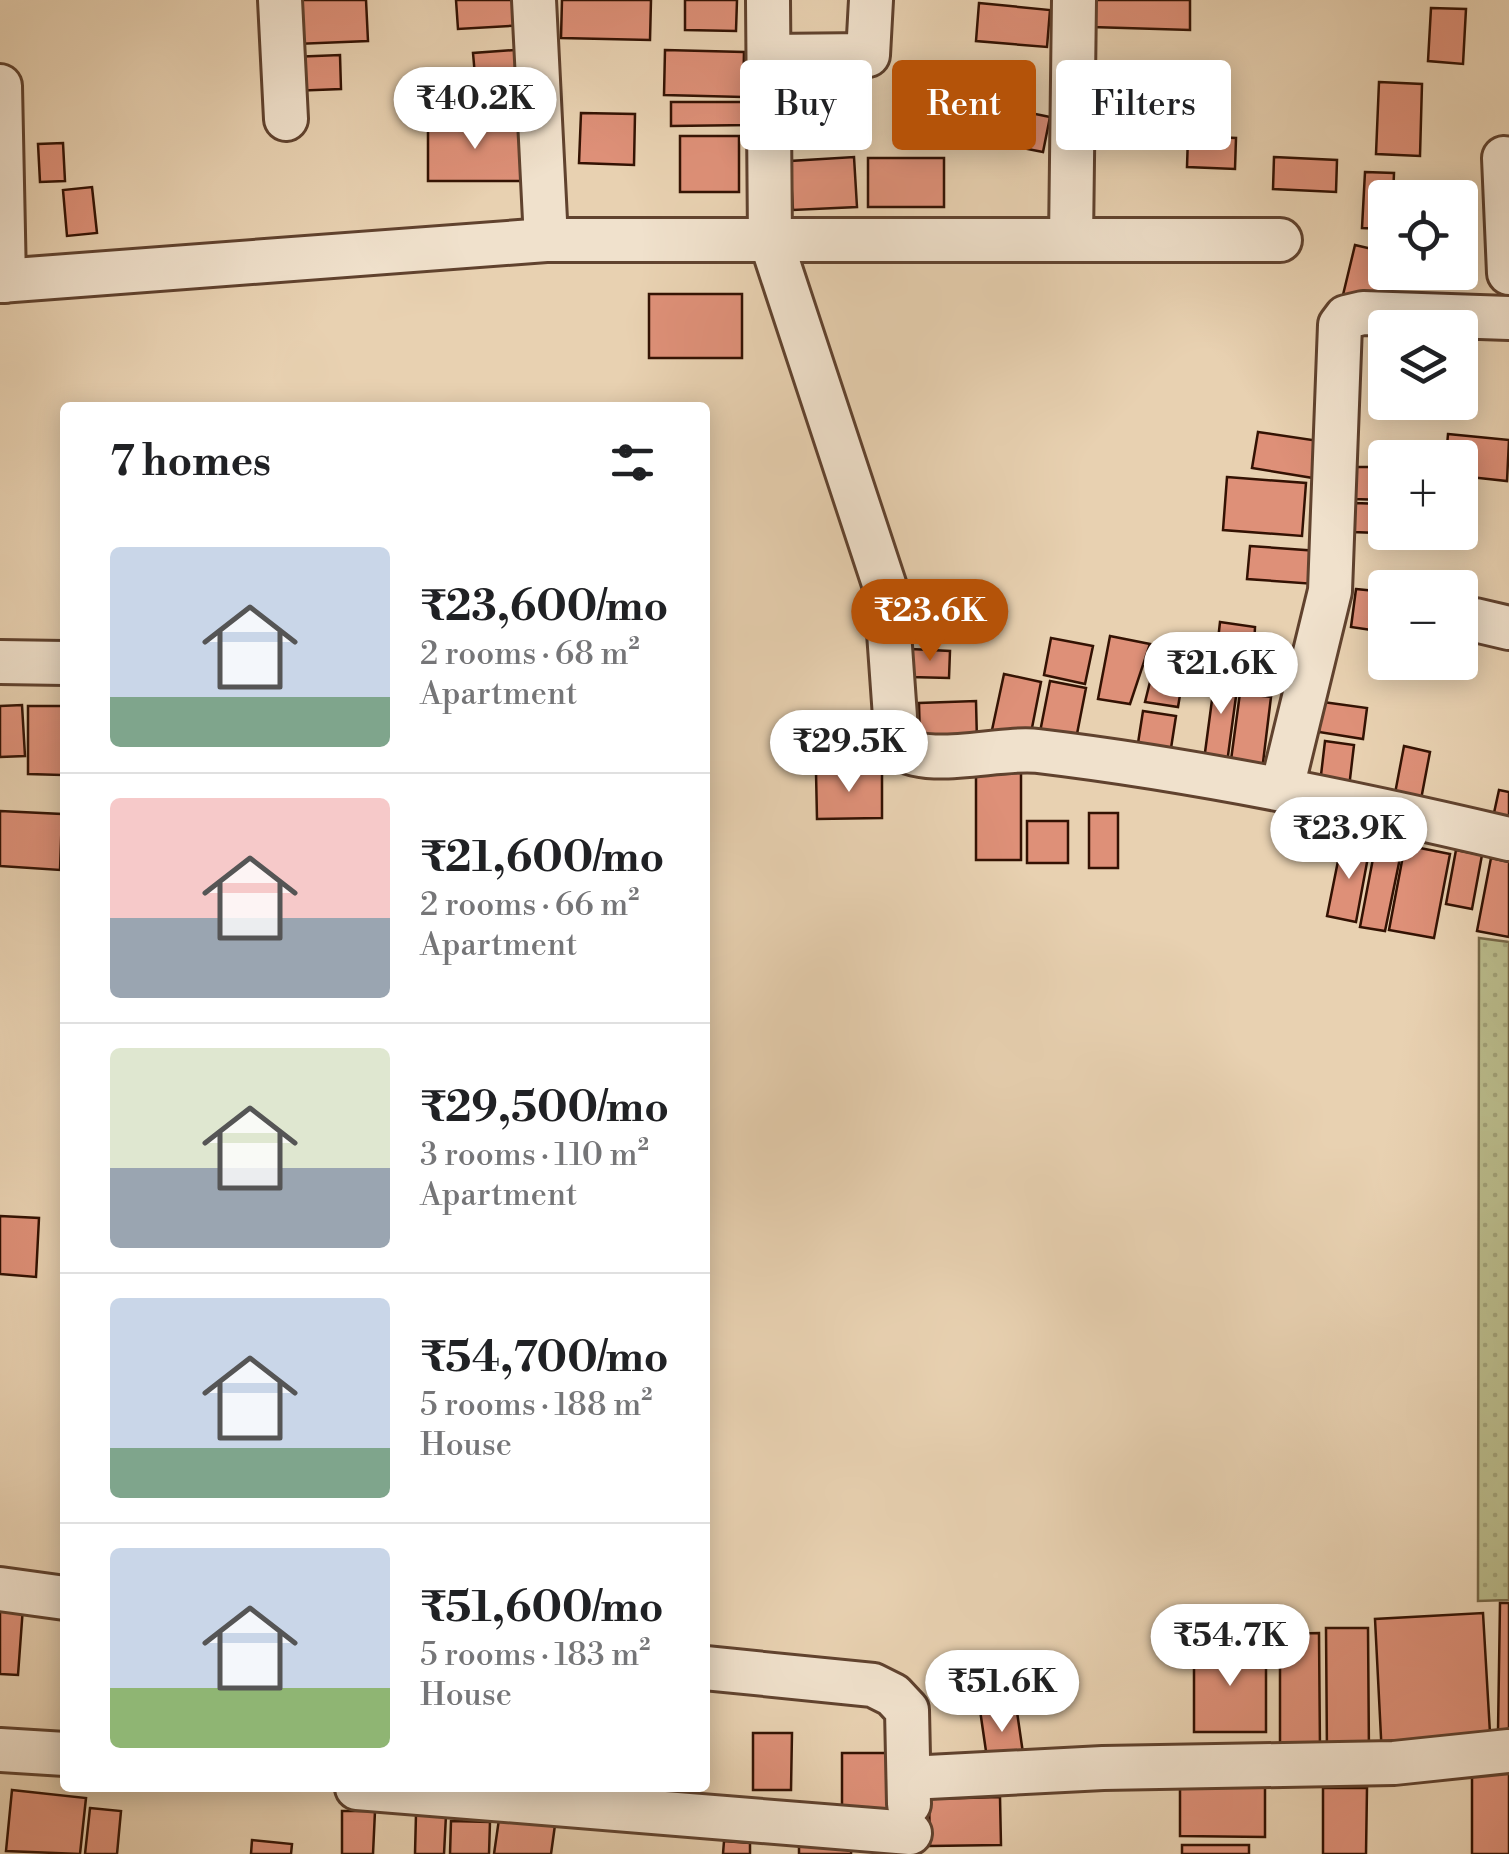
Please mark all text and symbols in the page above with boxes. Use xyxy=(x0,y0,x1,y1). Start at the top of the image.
chip: Buy xyxy=(740,60,872,150)
chip: Rent xyxy=(892,60,1036,150)
chip: Filters xyxy=(1056,60,1231,150)
pin: ₹40.2K xyxy=(394,67,556,152)
text: ₹40.2K xyxy=(416,79,534,119)
map controls xyxy=(1368,180,1478,680)
button: locate xyxy=(1368,180,1478,290)
button: layers xyxy=(1368,310,1478,420)
icon: filters xyxy=(605,435,660,490)
text: 7 homes xyxy=(110,436,271,489)
button: + xyxy=(1368,440,1478,550)
button: − xyxy=(1368,570,1478,680)
pin: ₹23.6K xyxy=(849,579,1011,664)
text: ₹23,600/mo xyxy=(420,581,668,634)
icon: home xyxy=(190,587,310,707)
text: ₹23.6K xyxy=(873,591,987,631)
pin: ₹21.6K xyxy=(1140,632,1302,717)
text: 2 rooms · 68 m² xyxy=(420,634,640,674)
text: ₹21.6K xyxy=(1166,644,1276,684)
text: Apartment xyxy=(420,674,577,714)
pin: ₹29.5K xyxy=(768,710,930,795)
text: ₹29.5K xyxy=(792,722,906,762)
pin: ₹23.9K xyxy=(1268,797,1430,882)
text: ₹23.9K xyxy=(1292,809,1406,849)
text: ₹21,600/mo xyxy=(420,832,664,885)
icon: home xyxy=(190,838,310,958)
text: 2 rooms · 66 m² xyxy=(420,885,639,925)
text: Apartment xyxy=(420,925,577,965)
text: ₹29,500/mo xyxy=(420,1082,669,1135)
icon: home xyxy=(190,1088,310,1208)
text: 3 rooms · 110 m² xyxy=(420,1135,649,1175)
text: Apartment xyxy=(420,1175,577,1215)
text: ₹54,700/mo xyxy=(420,1332,669,1385)
icon: home xyxy=(190,1338,310,1458)
text: 5 rooms · 188 m² xyxy=(420,1385,652,1425)
text: House xyxy=(420,1425,512,1465)
text: ₹51,600/mo xyxy=(420,1582,663,1635)
icon: home xyxy=(190,1588,310,1708)
pin: ₹54.7K xyxy=(1149,1604,1311,1689)
text: ₹54.7K xyxy=(1173,1616,1287,1656)
text: 5 rooms · 183 m² xyxy=(420,1635,650,1675)
pin: ₹51.6K xyxy=(921,1650,1083,1735)
text: ₹51.6K xyxy=(947,1662,1057,1702)
text: House xyxy=(420,1675,512,1715)

